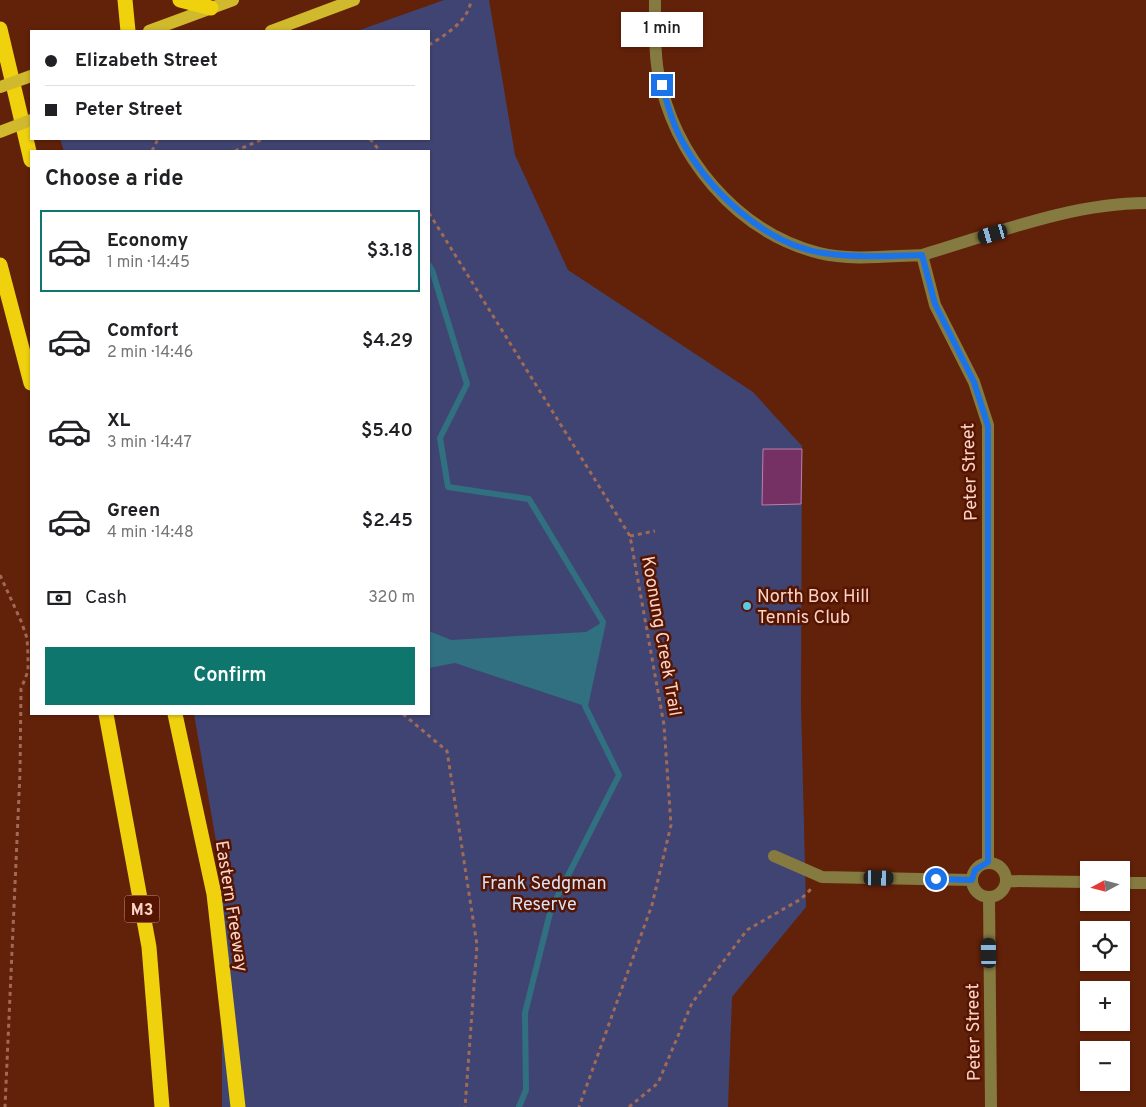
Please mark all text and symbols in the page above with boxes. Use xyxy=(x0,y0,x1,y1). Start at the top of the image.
callout: 1 min xyxy=(621,12,703,48)
text: 1 min xyxy=(643,19,681,39)
text: Elizabeth Street xyxy=(75,49,218,73)
route end xyxy=(651,74,673,96)
text: Peter Street xyxy=(75,98,183,122)
text: Choose a ride xyxy=(45,166,183,193)
car xyxy=(976,223,1009,245)
icon: car xyxy=(47,229,92,274)
text: Economy xyxy=(107,229,188,253)
text: $3.18 xyxy=(367,239,413,263)
text: 1 min · 14:45 xyxy=(107,253,190,273)
icon: car xyxy=(47,319,92,364)
text: Comfort xyxy=(107,319,179,343)
text: $4.29 xyxy=(362,329,413,353)
text: 2 min · 14:46 xyxy=(107,343,193,363)
icon: car xyxy=(47,409,92,454)
text: XL xyxy=(107,409,130,433)
text: $5.40 xyxy=(361,419,413,443)
street label: Peter Street xyxy=(957,422,984,521)
text: 3 min · 14:47 xyxy=(107,433,192,453)
icon: car xyxy=(47,499,92,544)
text: Green xyxy=(107,499,160,523)
text: $2.45 xyxy=(362,509,413,533)
text: 4 min · 14:48 xyxy=(107,523,194,543)
street label: Koonung Creek Trail xyxy=(635,554,686,718)
icon: cash xyxy=(45,584,73,612)
text: Cash xyxy=(85,586,127,610)
place label: North Box Hill Tennis Club xyxy=(757,586,870,630)
text: 320 m xyxy=(368,588,415,608)
marker: North Box Hill Tennis Club xyxy=(741,600,753,612)
button: Confirm xyxy=(45,647,415,705)
street label: Eastern Freeway xyxy=(209,839,252,974)
north arrow xyxy=(1080,861,1130,911)
map controls xyxy=(1080,861,1130,1091)
route start xyxy=(925,868,947,890)
car xyxy=(863,870,894,886)
park label: Frank Sedgman Reserve xyxy=(481,873,607,917)
road number: M3 xyxy=(124,896,160,922)
button: locate xyxy=(1080,921,1130,971)
car xyxy=(981,938,996,968)
button: + xyxy=(1080,981,1130,1031)
street label: Peter Street xyxy=(962,983,987,1081)
button: − xyxy=(1080,1041,1130,1091)

